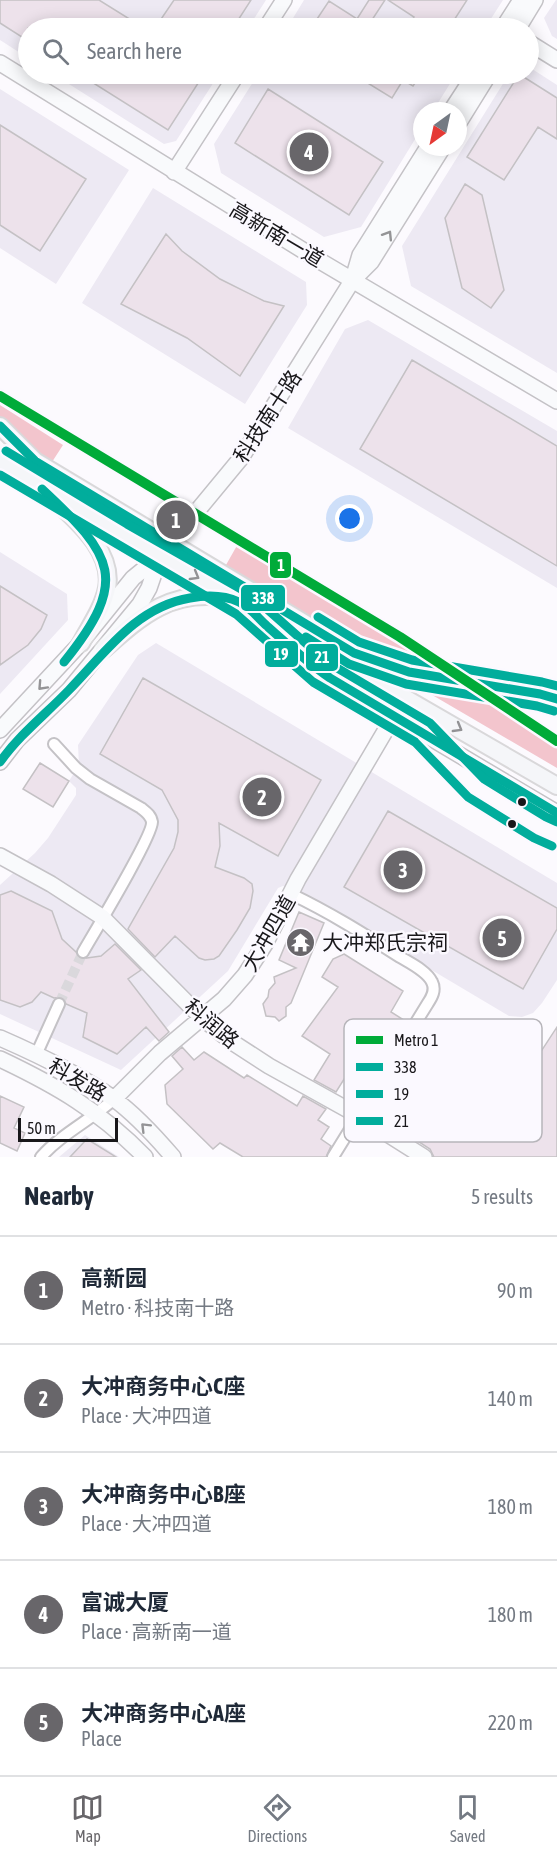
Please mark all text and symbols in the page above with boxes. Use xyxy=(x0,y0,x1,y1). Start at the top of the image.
search box xyxy=(18,18,539,84)
icon: search xyxy=(39,35,72,68)
text: Search here xyxy=(87,38,182,64)
north arrow xyxy=(413,102,467,156)
pin: 4 xyxy=(290,130,328,174)
street label: 高新南一道 xyxy=(226,197,328,271)
one-way arrow xyxy=(381,231,393,241)
street label: 科技南十路 xyxy=(228,365,306,467)
pin: 1 xyxy=(156,498,195,542)
your location xyxy=(335,504,364,533)
line badge: 1 xyxy=(269,551,292,579)
text: 1 xyxy=(277,556,285,574)
one-way arrow xyxy=(189,569,199,581)
line badge: 338 xyxy=(240,584,286,612)
text: 338 xyxy=(252,589,275,607)
line badge: 19 xyxy=(264,640,299,668)
line badge: 21 xyxy=(305,643,339,672)
text: 19 xyxy=(273,645,289,663)
text: 21 xyxy=(314,648,330,666)
one-way arrow xyxy=(38,680,49,690)
one-way arrow xyxy=(451,721,462,733)
pin: 2 xyxy=(242,774,282,820)
unlabelled marker xyxy=(516,796,528,808)
unlabelled marker xyxy=(506,818,518,830)
pin: 3 xyxy=(384,848,422,892)
street label: 大冲四道 xyxy=(237,891,299,975)
pin: 5 xyxy=(482,916,522,960)
temple icon: 大冲郑氏宗祠 xyxy=(285,926,317,958)
place label: 大冲郑氏宗祠 xyxy=(322,930,448,954)
street label: 科润路 xyxy=(180,994,244,1052)
legend xyxy=(344,1019,542,1142)
text: Metro 1 xyxy=(394,1031,439,1049)
street label: 科发路 xyxy=(45,1053,111,1105)
text: 338 xyxy=(394,1058,417,1076)
text: 19 xyxy=(394,1085,409,1103)
text: 21 xyxy=(394,1112,409,1130)
scale bar xyxy=(18,1115,118,1142)
text: 50 m xyxy=(27,1119,56,1137)
one-way arrow xyxy=(141,1123,152,1134)
text: Nearby xyxy=(24,1181,94,1211)
text: 5 results xyxy=(471,1185,533,1208)
text: 高新园 xyxy=(81,1265,147,1291)
text: 1 xyxy=(39,1279,48,1302)
text: 90 m xyxy=(497,1279,533,1302)
text: Metro · 科技南十路 xyxy=(81,1296,234,1319)
text: 大冲商务中心C座 xyxy=(81,1373,245,1399)
text: 2 xyxy=(39,1387,48,1410)
text: 140 m xyxy=(488,1387,533,1410)
text: Place · 大冲四道 xyxy=(81,1404,212,1427)
text: 大冲商务中心B座 xyxy=(81,1481,245,1507)
text: 3 xyxy=(39,1495,48,1518)
text: 180 m xyxy=(488,1495,533,1518)
text: Place · 大冲四道 xyxy=(81,1512,212,1535)
text: 富诚大厦 xyxy=(81,1589,169,1615)
text: 4 xyxy=(39,1603,48,1626)
text: 180 m xyxy=(488,1603,533,1626)
text: Place · 高新南一道 xyxy=(81,1620,232,1643)
text: 大冲商务中心A座 xyxy=(81,1700,246,1726)
text: 5 xyxy=(39,1711,48,1734)
text: 220 m xyxy=(488,1711,533,1734)
text: Place xyxy=(81,1727,122,1750)
tab: Map xyxy=(71,1791,104,1845)
tab: Directions xyxy=(247,1791,307,1845)
tab: Saved xyxy=(450,1791,485,1845)

